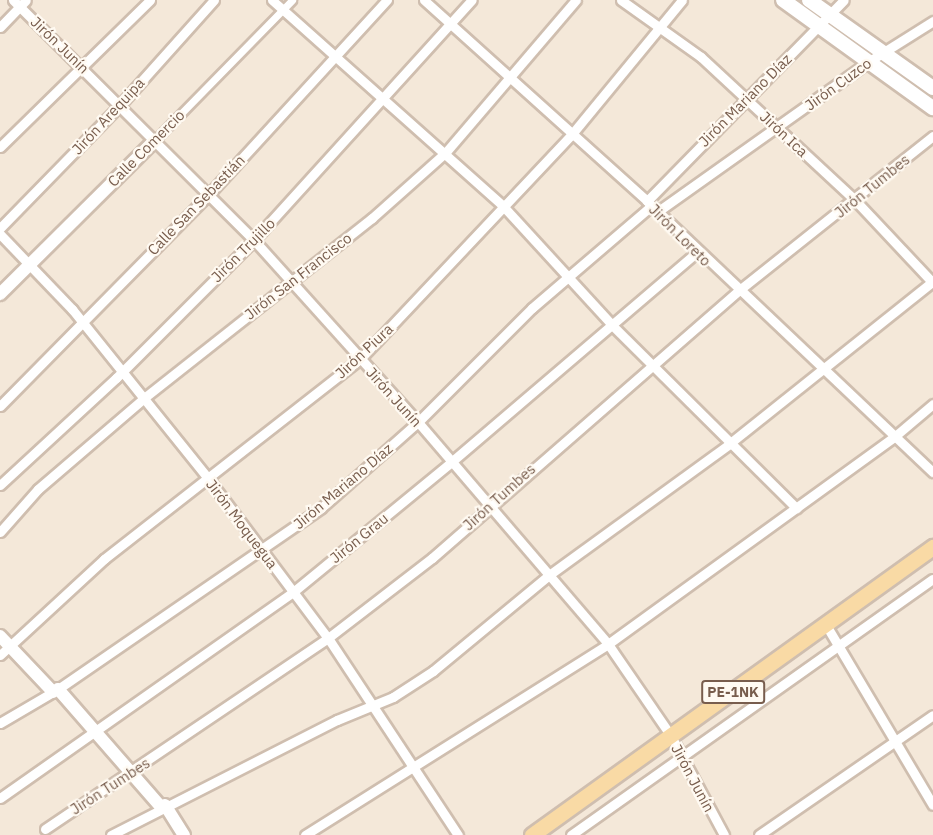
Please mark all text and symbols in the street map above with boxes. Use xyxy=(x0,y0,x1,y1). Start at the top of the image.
street label: Jirón Junín xyxy=(27,13,93,77)
street label: Jirón Mariano Díaz xyxy=(695,50,795,150)
street label: Jirón Cuzco xyxy=(801,54,875,114)
street label: Jirón Arequipa xyxy=(68,74,148,158)
street label: Calle Comercio xyxy=(104,106,188,190)
street label: Jirón Ica xyxy=(756,107,812,161)
street label: Jirón Tumbes xyxy=(831,150,913,222)
street label: Calle San Sebastián xyxy=(144,151,248,259)
street label: Jirón Loreto xyxy=(645,200,715,270)
street label: Jirón Trujillo xyxy=(207,214,279,286)
street label: Jirón San Francisco xyxy=(241,229,355,323)
street label: Jirón Piura xyxy=(331,320,397,382)
street label: Jirón Junín xyxy=(362,363,426,431)
street label: Jirón Mariano Díaz xyxy=(290,439,396,533)
street label: Jirón Tumbes xyxy=(459,460,539,534)
street label: Jirón Moquegua xyxy=(202,476,282,572)
street label: Jirón Grau xyxy=(326,509,392,567)
road number: PE-1NK xyxy=(700,681,766,703)
street label: Jirón Junín xyxy=(668,741,718,815)
street label: Jirón Tumbes xyxy=(67,754,153,818)

